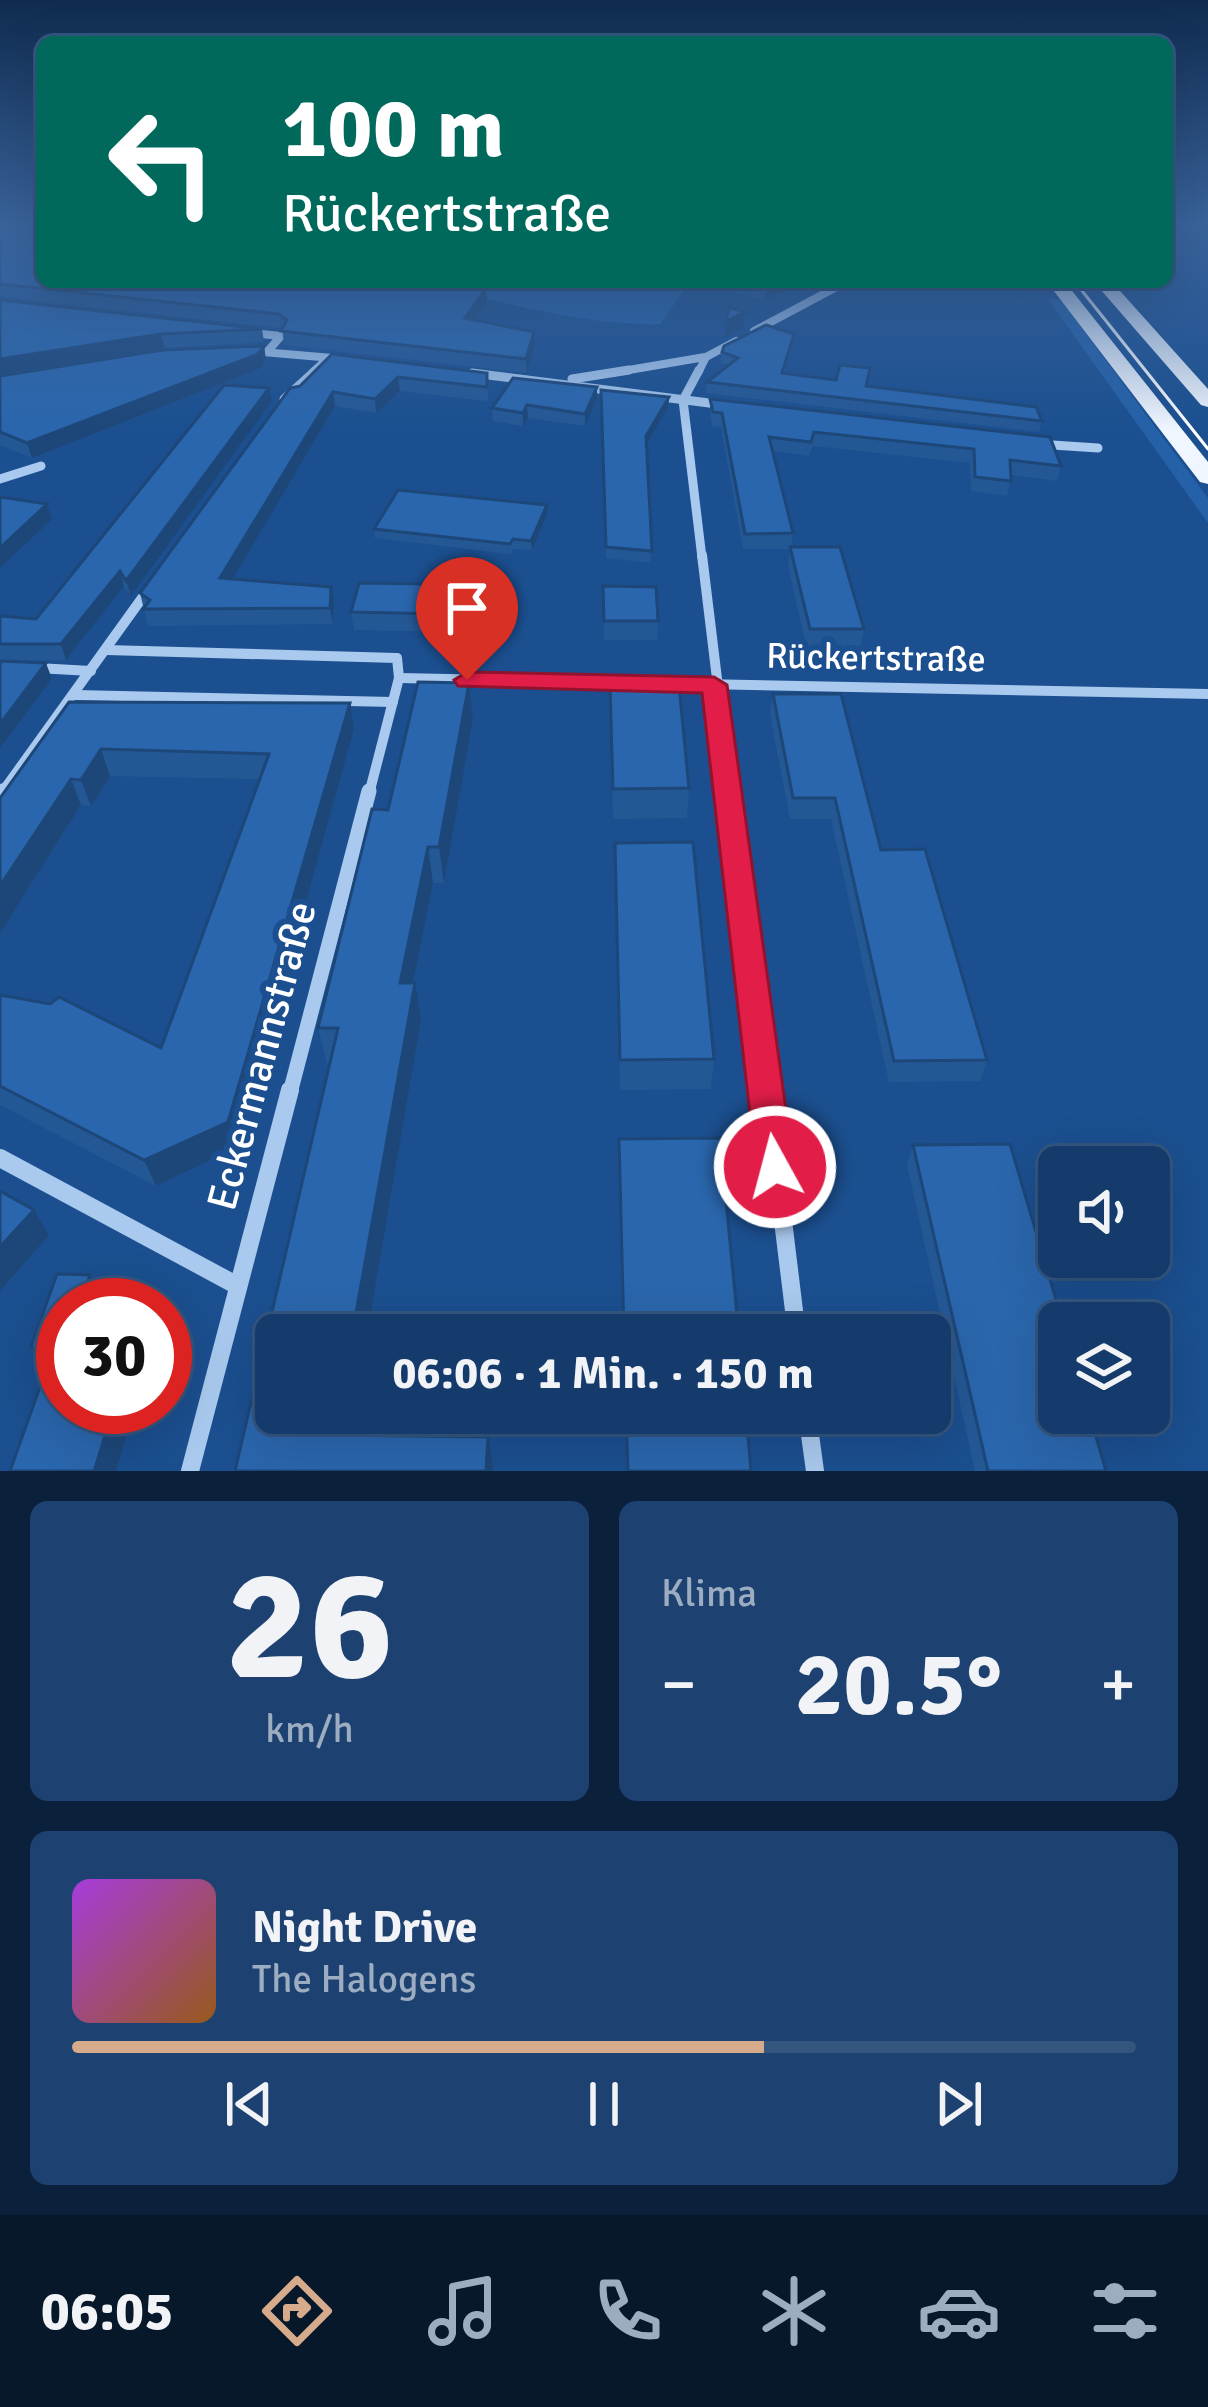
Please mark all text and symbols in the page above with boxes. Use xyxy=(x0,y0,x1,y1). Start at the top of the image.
text: 100 m xyxy=(282,77,504,181)
icon: left xyxy=(84,84,240,240)
text: Rückertstraße xyxy=(282,180,611,247)
pin xyxy=(416,557,518,680)
icon: arrive xyxy=(434,575,500,641)
street label: Rückertstraße xyxy=(766,634,986,682)
street label: Eckermannstraße xyxy=(196,896,328,1216)
position arrow xyxy=(712,1104,838,1230)
map controls xyxy=(1038,1146,1170,1434)
button: sound xyxy=(1038,1146,1170,1278)
speed limit sign: 30 xyxy=(36,1278,192,1434)
button: layers xyxy=(1038,1302,1170,1434)
text: 06:06 · 1 Min. · 150 m xyxy=(392,1346,814,1401)
text: 26 xyxy=(225,1530,394,1723)
text: Klima xyxy=(661,1569,757,1617)
text: 20.5° xyxy=(795,1629,1002,1740)
text: − xyxy=(661,1644,697,1725)
text: + xyxy=(1100,1644,1136,1725)
text: km/h xyxy=(265,1705,354,1753)
text: Night Drive xyxy=(252,1900,477,1955)
text: The Halogens xyxy=(252,1955,476,2003)
icon: previous xyxy=(216,2071,282,2137)
icon: pause xyxy=(571,2071,637,2137)
icon: next xyxy=(926,2071,992,2137)
icon: directions xyxy=(255,2269,339,2353)
icon: music xyxy=(421,2269,505,2353)
icon: phone xyxy=(586,2269,670,2353)
icon: climate xyxy=(752,2269,836,2353)
icon: car xyxy=(917,2269,1001,2353)
icon: filters xyxy=(1083,2269,1167,2353)
text: 06:05 xyxy=(41,2278,173,2345)

